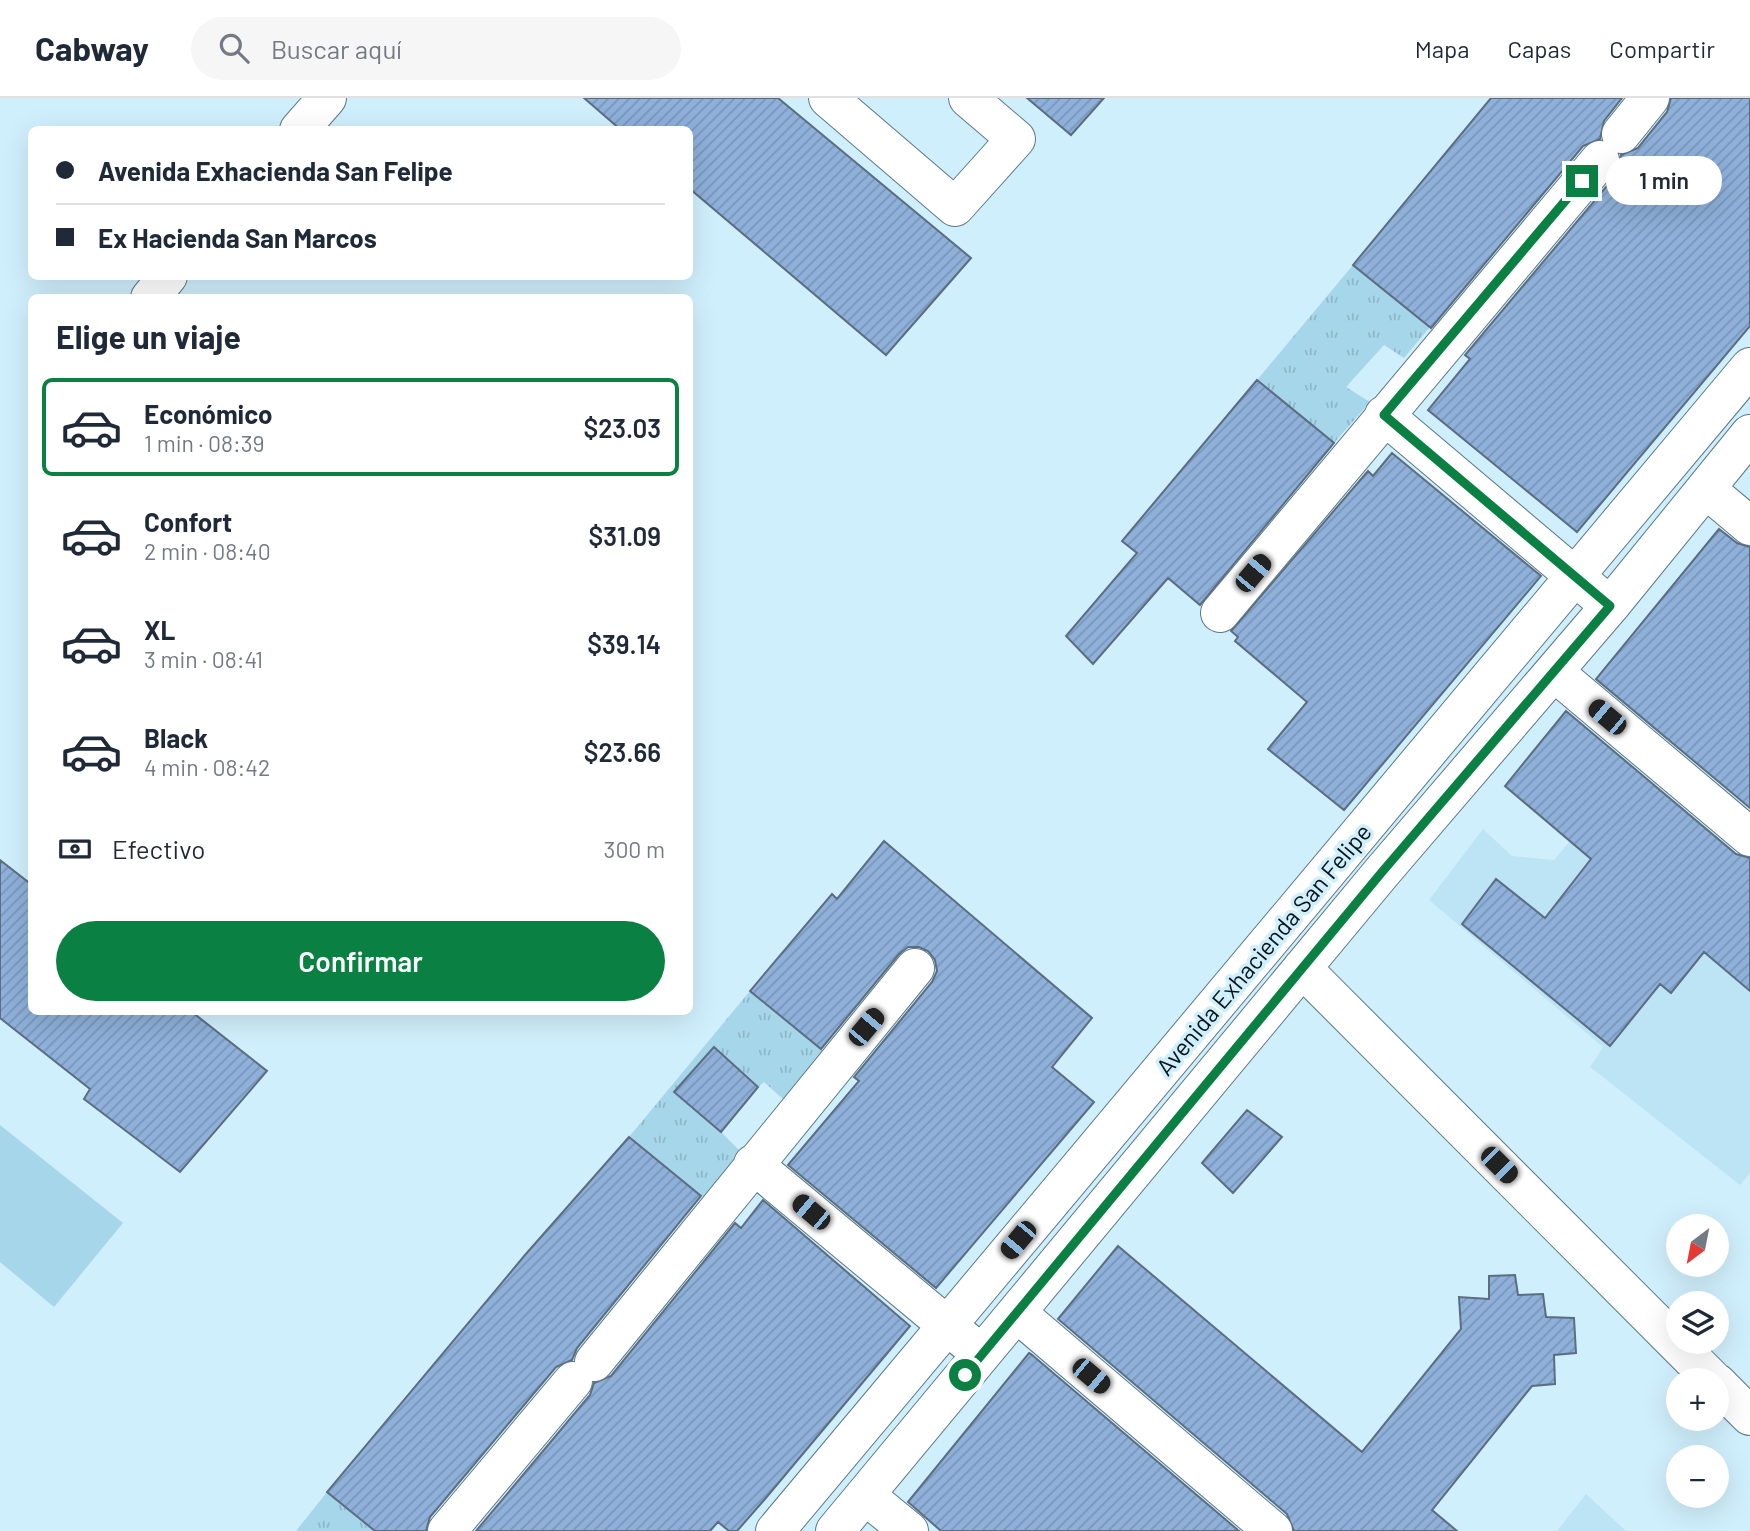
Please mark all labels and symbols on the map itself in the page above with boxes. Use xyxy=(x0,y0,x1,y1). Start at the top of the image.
callout: 1 min xyxy=(1606,156,1722,206)
route end xyxy=(1566,165,1598,197)
car xyxy=(1232,550,1275,596)
car xyxy=(1585,695,1630,739)
street label: Avenida Exhacienda San Felipe xyxy=(1149,817,1377,1081)
car xyxy=(845,1004,888,1050)
car xyxy=(1477,1143,1522,1187)
car xyxy=(789,1190,834,1234)
north arrow xyxy=(1666,1214,1729,1278)
car xyxy=(997,1217,1040,1263)
car xyxy=(1069,1354,1114,1398)
route start xyxy=(949,1359,981,1391)

